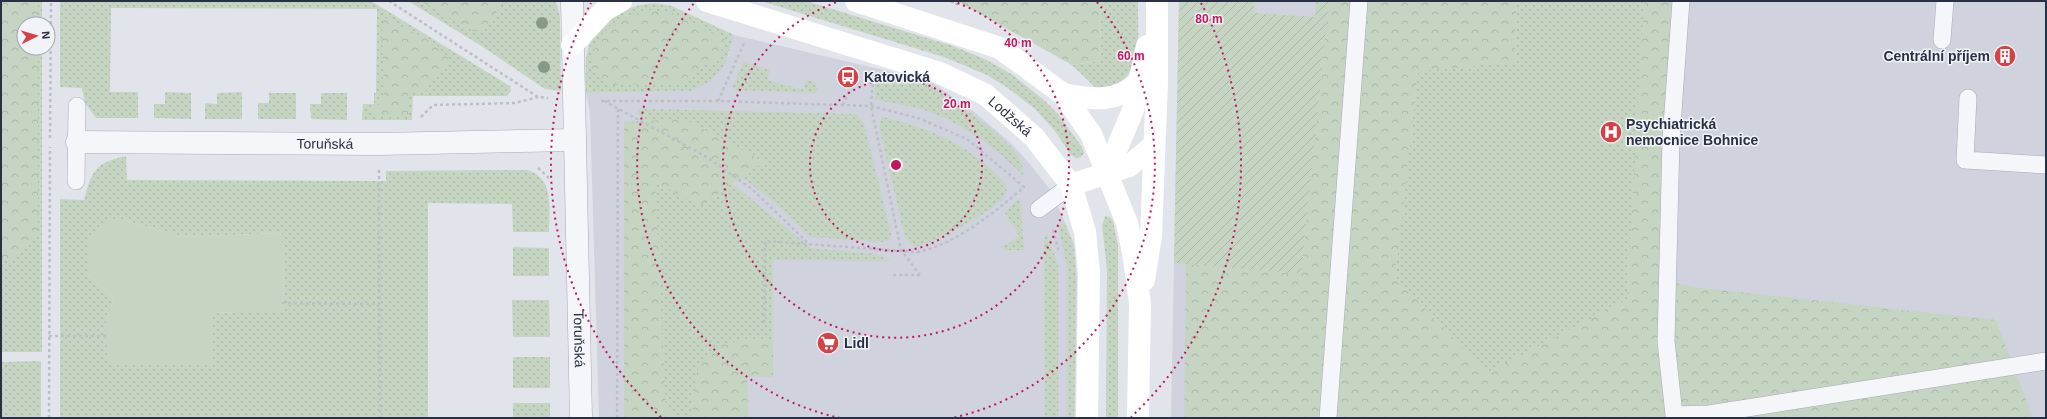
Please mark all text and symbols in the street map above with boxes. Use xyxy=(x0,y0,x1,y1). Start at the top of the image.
text: 80 m xyxy=(1195,12,1223,26)
north arrow xyxy=(16,16,56,56)
text: N xyxy=(40,31,52,40)
text: 40 m xyxy=(1004,36,1032,50)
building icon: Centrální příjem xyxy=(1992,43,2018,69)
place label: Centrální příjem xyxy=(1883,48,1990,64)
text: 60 m xyxy=(1117,49,1145,63)
bus stop icon: Katovická xyxy=(835,64,861,90)
place label: Katovická xyxy=(864,69,930,85)
street label: Lodžská xyxy=(985,93,1035,140)
text: 20 m xyxy=(943,97,971,111)
place label: Psychiatrická nemocnice Bohnice xyxy=(1626,116,1758,148)
hospital icon: Psychiatrická nemocnice Bohnice xyxy=(1598,119,1624,145)
street label: Toruňská xyxy=(297,135,354,152)
centre of rings xyxy=(889,158,903,172)
street label: Toruňská xyxy=(571,310,588,368)
supermarket icon: Lidl xyxy=(815,330,841,356)
place label: Lidl xyxy=(844,335,869,351)

